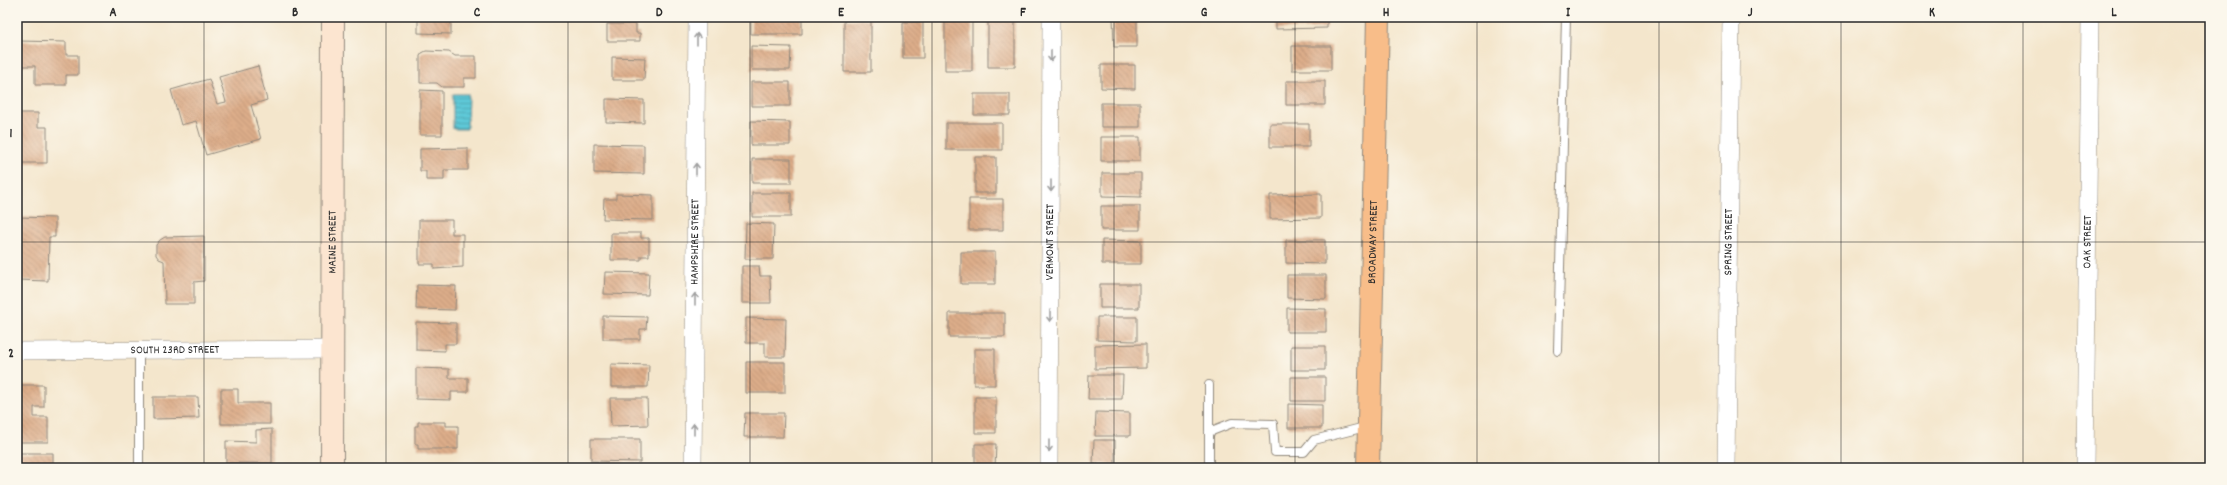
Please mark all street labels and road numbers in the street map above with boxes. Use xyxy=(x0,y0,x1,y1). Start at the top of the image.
street label: HAMPSHIRE STREET xyxy=(686,199,704,285)
street label: BROADWAY STREET xyxy=(1364,200,1382,284)
street label: VERMONT STREET xyxy=(1041,204,1059,280)
street label: SPRING STREET xyxy=(1720,208,1737,275)
street label: MAINE STREET xyxy=(324,210,341,274)
street label: OAK STREET xyxy=(2079,215,2096,269)
street label: SOUTH 23RD STREET xyxy=(131,341,220,359)

